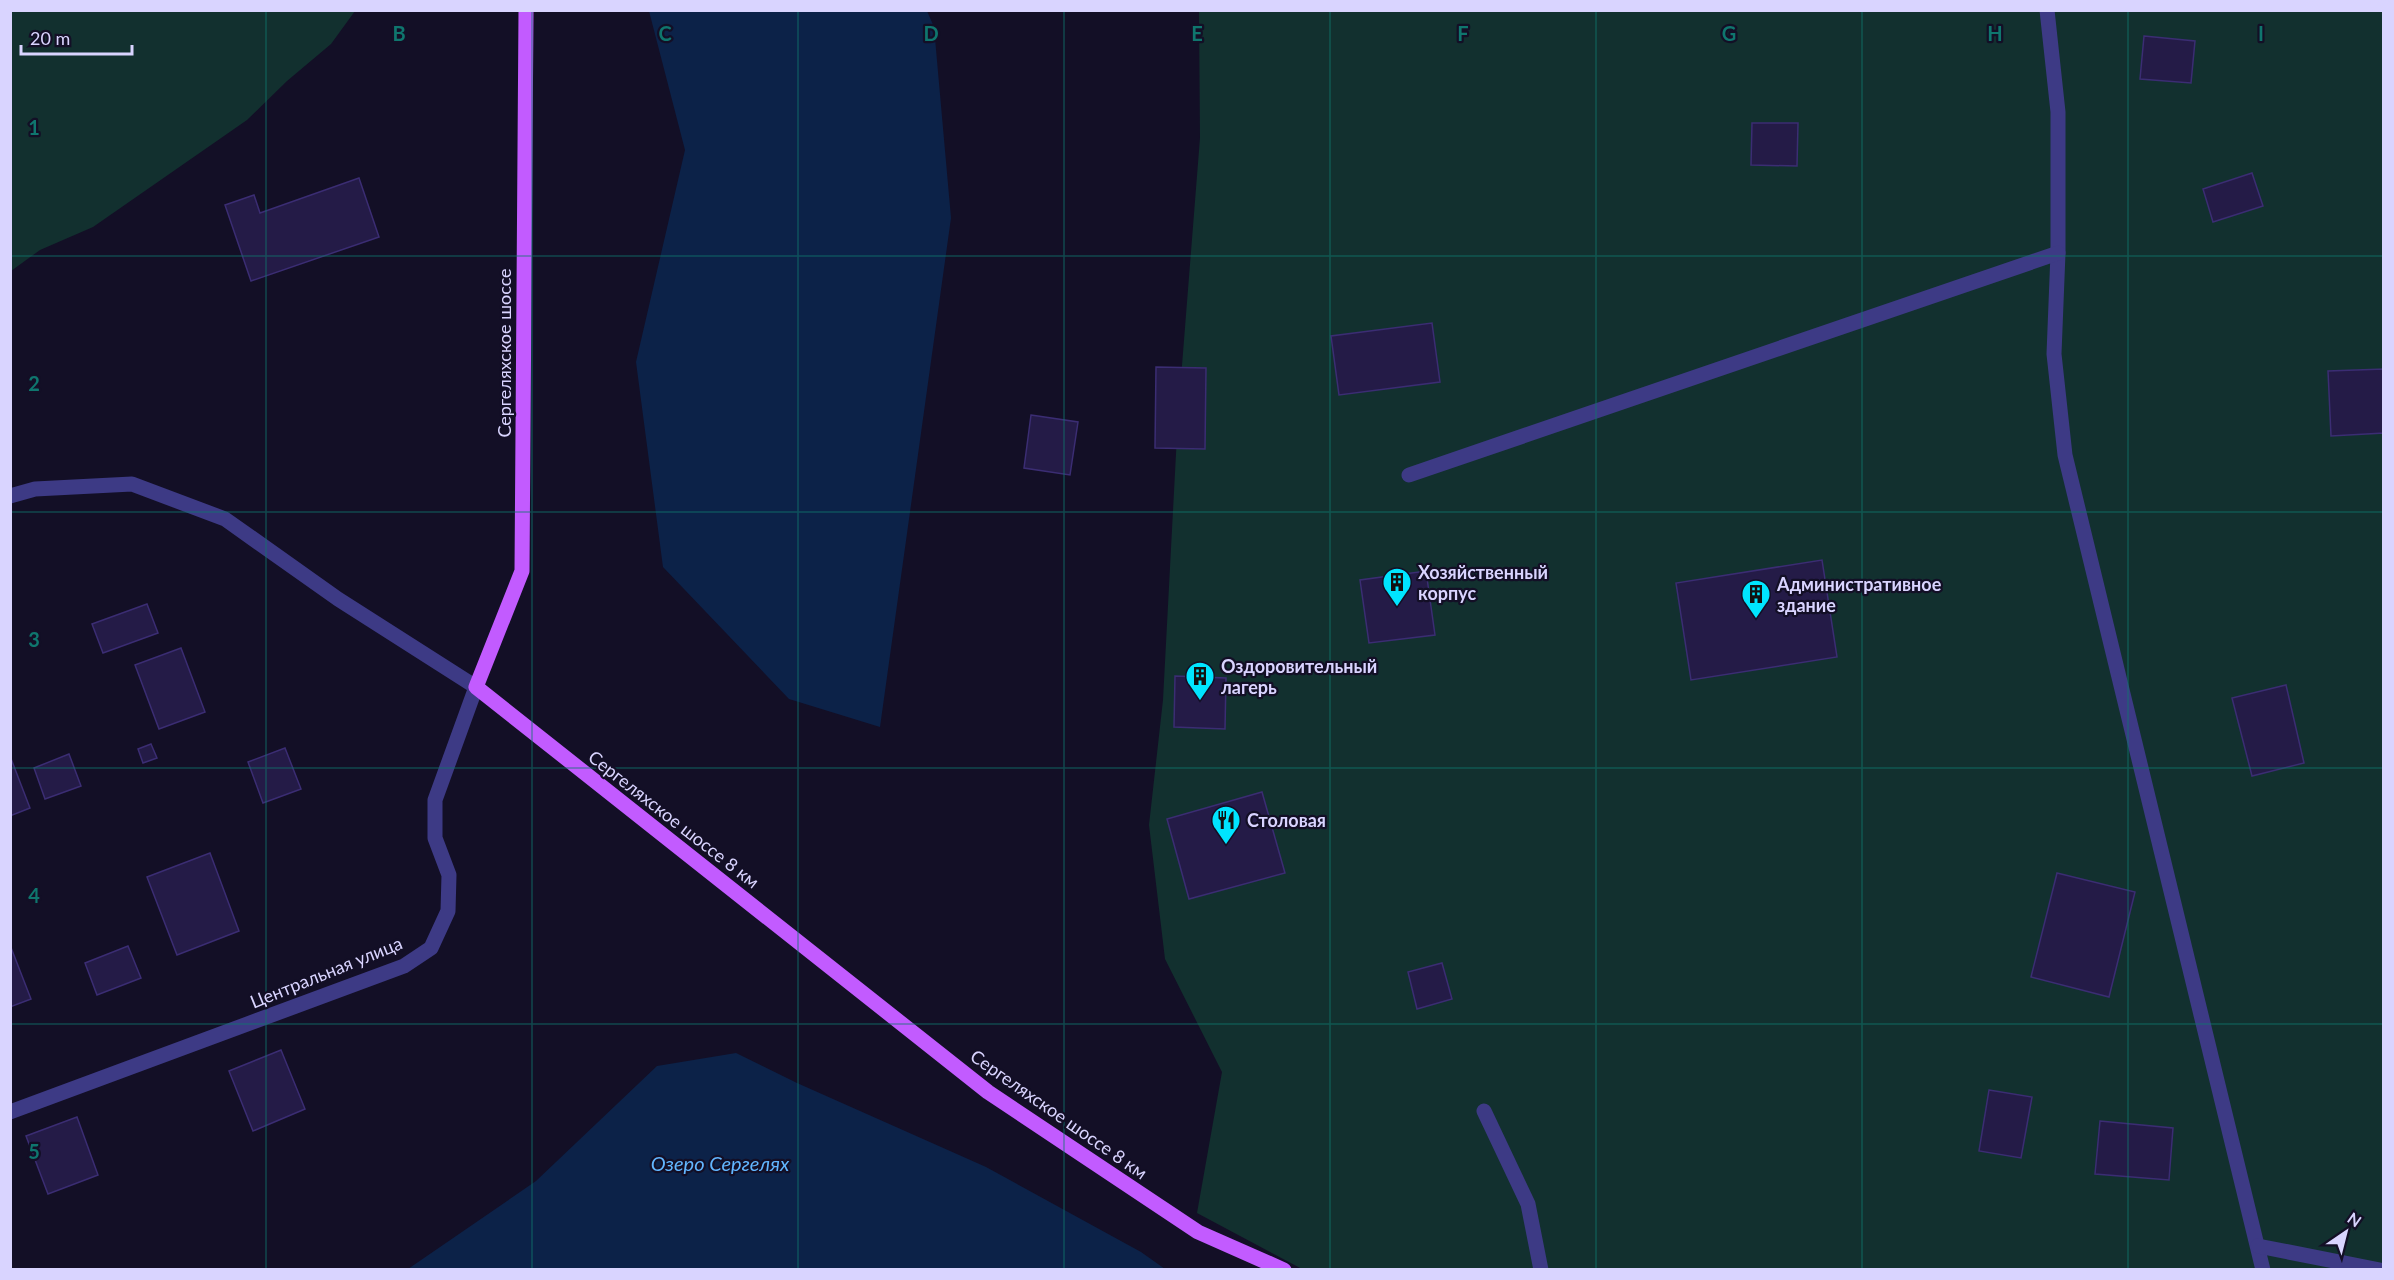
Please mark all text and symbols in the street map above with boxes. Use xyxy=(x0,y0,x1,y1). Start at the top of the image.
scale bar xyxy=(21,18,132,56)
text: B xyxy=(392,21,406,45)
text: C xyxy=(658,21,672,45)
text: D xyxy=(923,21,939,45)
text: E xyxy=(1191,21,1203,45)
text: F xyxy=(1457,21,1469,45)
text: G xyxy=(1722,21,1736,45)
text: H xyxy=(1987,21,2003,45)
text: I xyxy=(2258,21,2264,45)
text: 20 m xyxy=(30,27,70,49)
text: 1 xyxy=(28,115,40,139)
street label: Сергеляхское шоссе xyxy=(493,268,515,438)
text: 2 xyxy=(28,371,40,395)
place label: Хозяйственный корпус xyxy=(1418,561,1548,604)
building icon: Хозяйственный корпус xyxy=(1381,566,1413,608)
place label: Административное здание xyxy=(1776,573,1942,616)
building icon: Административное здание xyxy=(1740,578,1772,620)
text: 3 xyxy=(28,627,40,651)
place label: Оздоровительный лагерь xyxy=(1221,655,1377,698)
building icon: Оздоровительный лагерь xyxy=(1184,660,1216,702)
street label: Сергеляхское шоссе 8 км xyxy=(584,745,764,893)
restaurant icon: Столовая xyxy=(1210,804,1242,846)
place label: Столовая xyxy=(1247,809,1326,831)
text: 4 xyxy=(28,883,40,907)
street label: Центральная улица xyxy=(247,931,405,1013)
street label: Сергеляхское шоссе 8 км xyxy=(966,1045,1152,1183)
text: 5 xyxy=(28,1139,40,1163)
water label: Озеро Сергелях xyxy=(651,1151,790,1175)
north arrow xyxy=(2316,1202,2376,1262)
text: N xyxy=(2344,1208,2365,1231)

